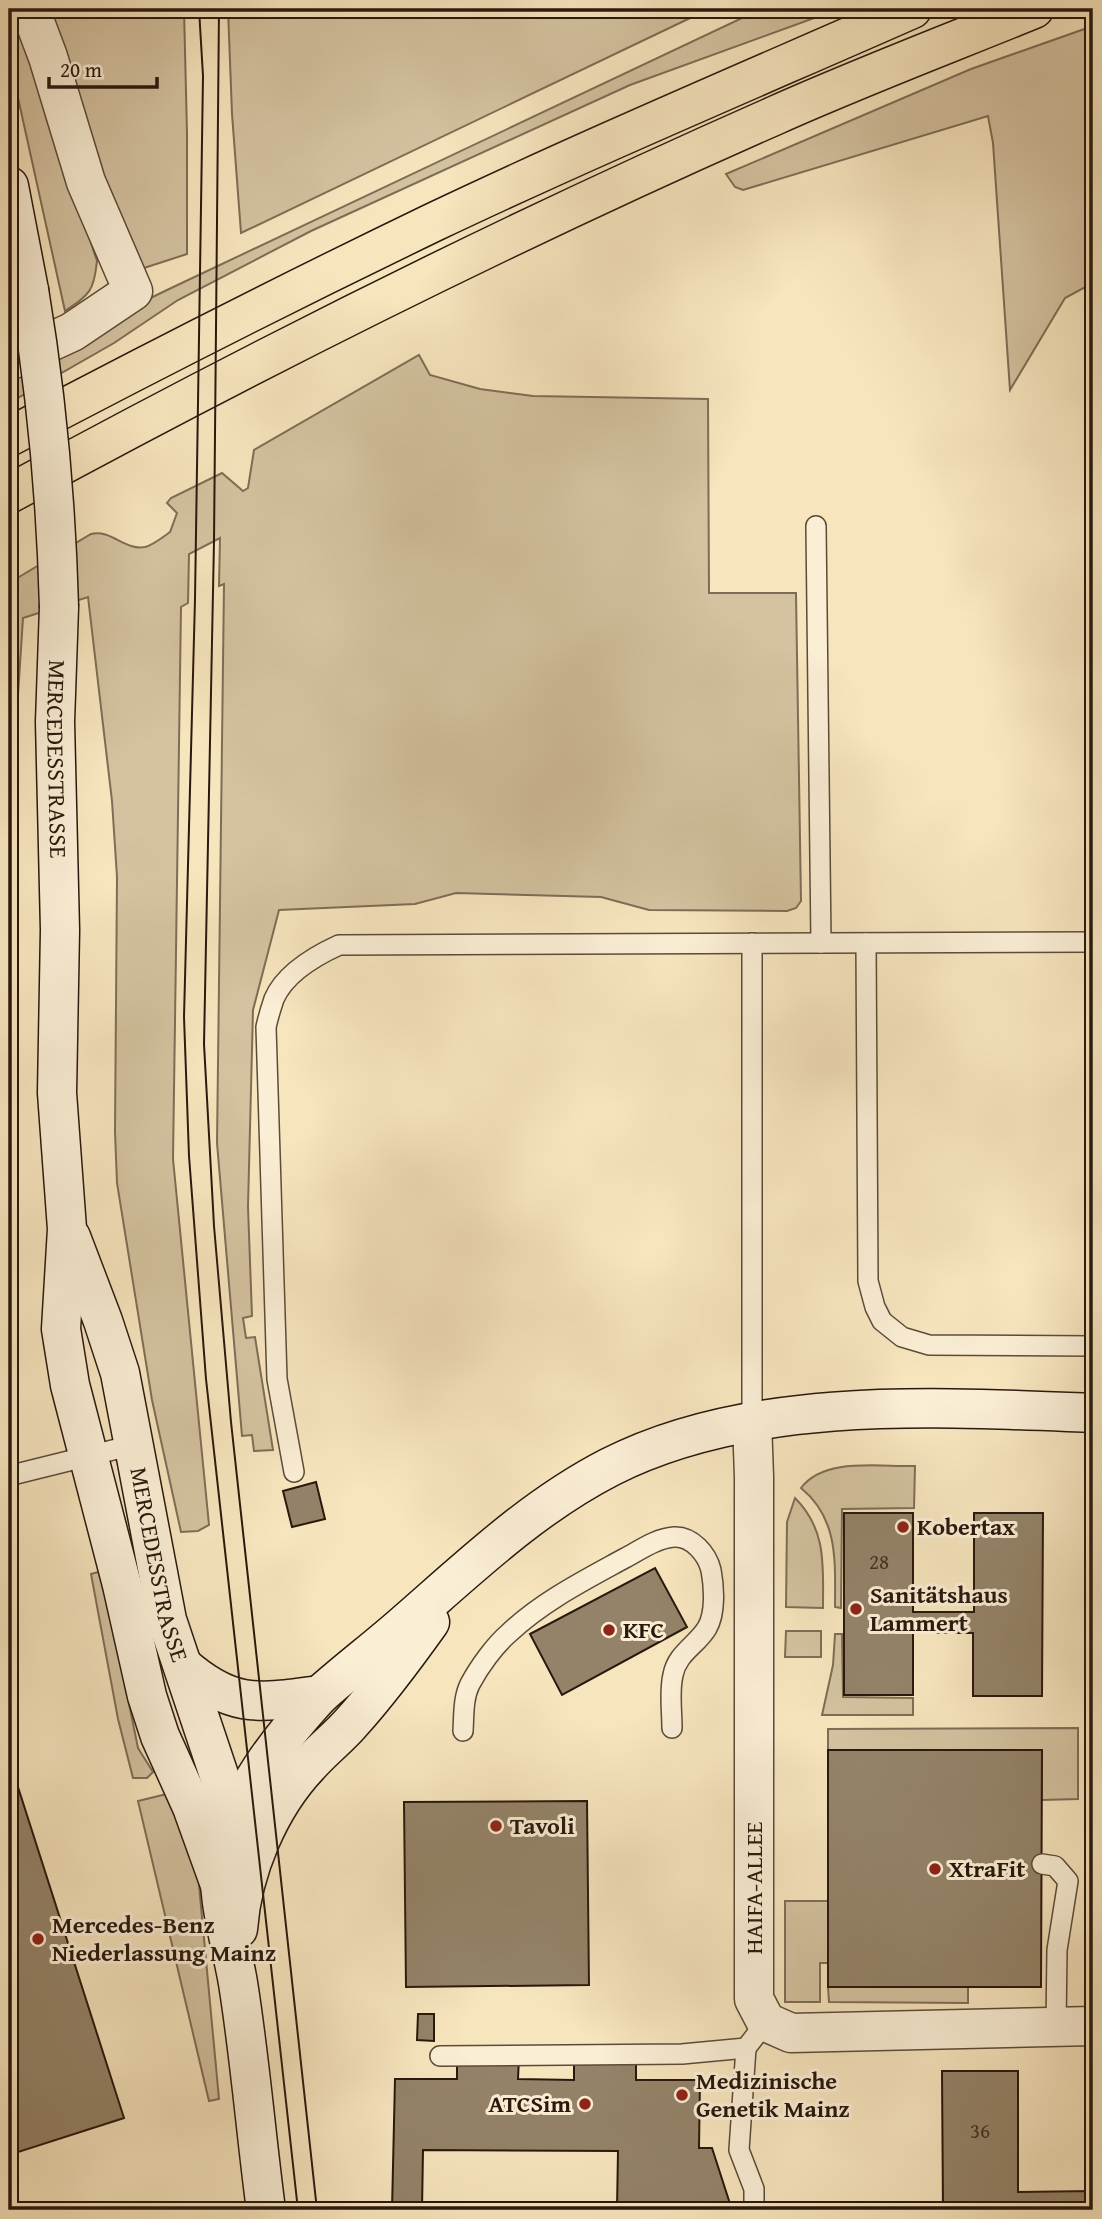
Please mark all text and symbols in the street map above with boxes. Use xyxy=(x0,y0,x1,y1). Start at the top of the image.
scale bar xyxy=(49,46,158,90)
text: 20 m xyxy=(60,54,102,85)
street label: MERCEDESSTRASSE xyxy=(38,659,76,859)
street label: MERCEDESSTRASSE xyxy=(121,1464,198,1666)
place label: Kobertax xyxy=(917,1509,1015,1544)
marker: Kobertax xyxy=(895,1519,911,1535)
house number: 28 xyxy=(869,1546,889,1577)
place label: Sanitätshaus Lammert xyxy=(870,1577,1008,1640)
marker: Sanitätshaus Lammert xyxy=(848,1601,864,1617)
place label: KFC xyxy=(623,1612,664,1647)
marker: KFC xyxy=(601,1622,617,1638)
place label: Tavoli xyxy=(510,1808,575,1843)
marker: Tavoli xyxy=(488,1818,504,1834)
street label: HAIFA-ALLEE xyxy=(736,1822,771,1954)
place label: XtraFit xyxy=(949,1851,1025,1886)
marker: XtraFit xyxy=(927,1861,943,1877)
place label: Mercedes-Benz Niederlassung Mainz xyxy=(52,1907,276,1970)
marker: Mercedes-Benz Niederlassung Mainz xyxy=(30,1931,46,1947)
place label: Medizinische Genetik Mainz xyxy=(696,2063,850,2126)
place label: ATCSim xyxy=(489,2086,571,2121)
marker: Medizinische Genetik Mainz xyxy=(674,2087,690,2103)
marker: ATCSim xyxy=(577,2096,593,2112)
house number: 36 xyxy=(970,2115,990,2146)

